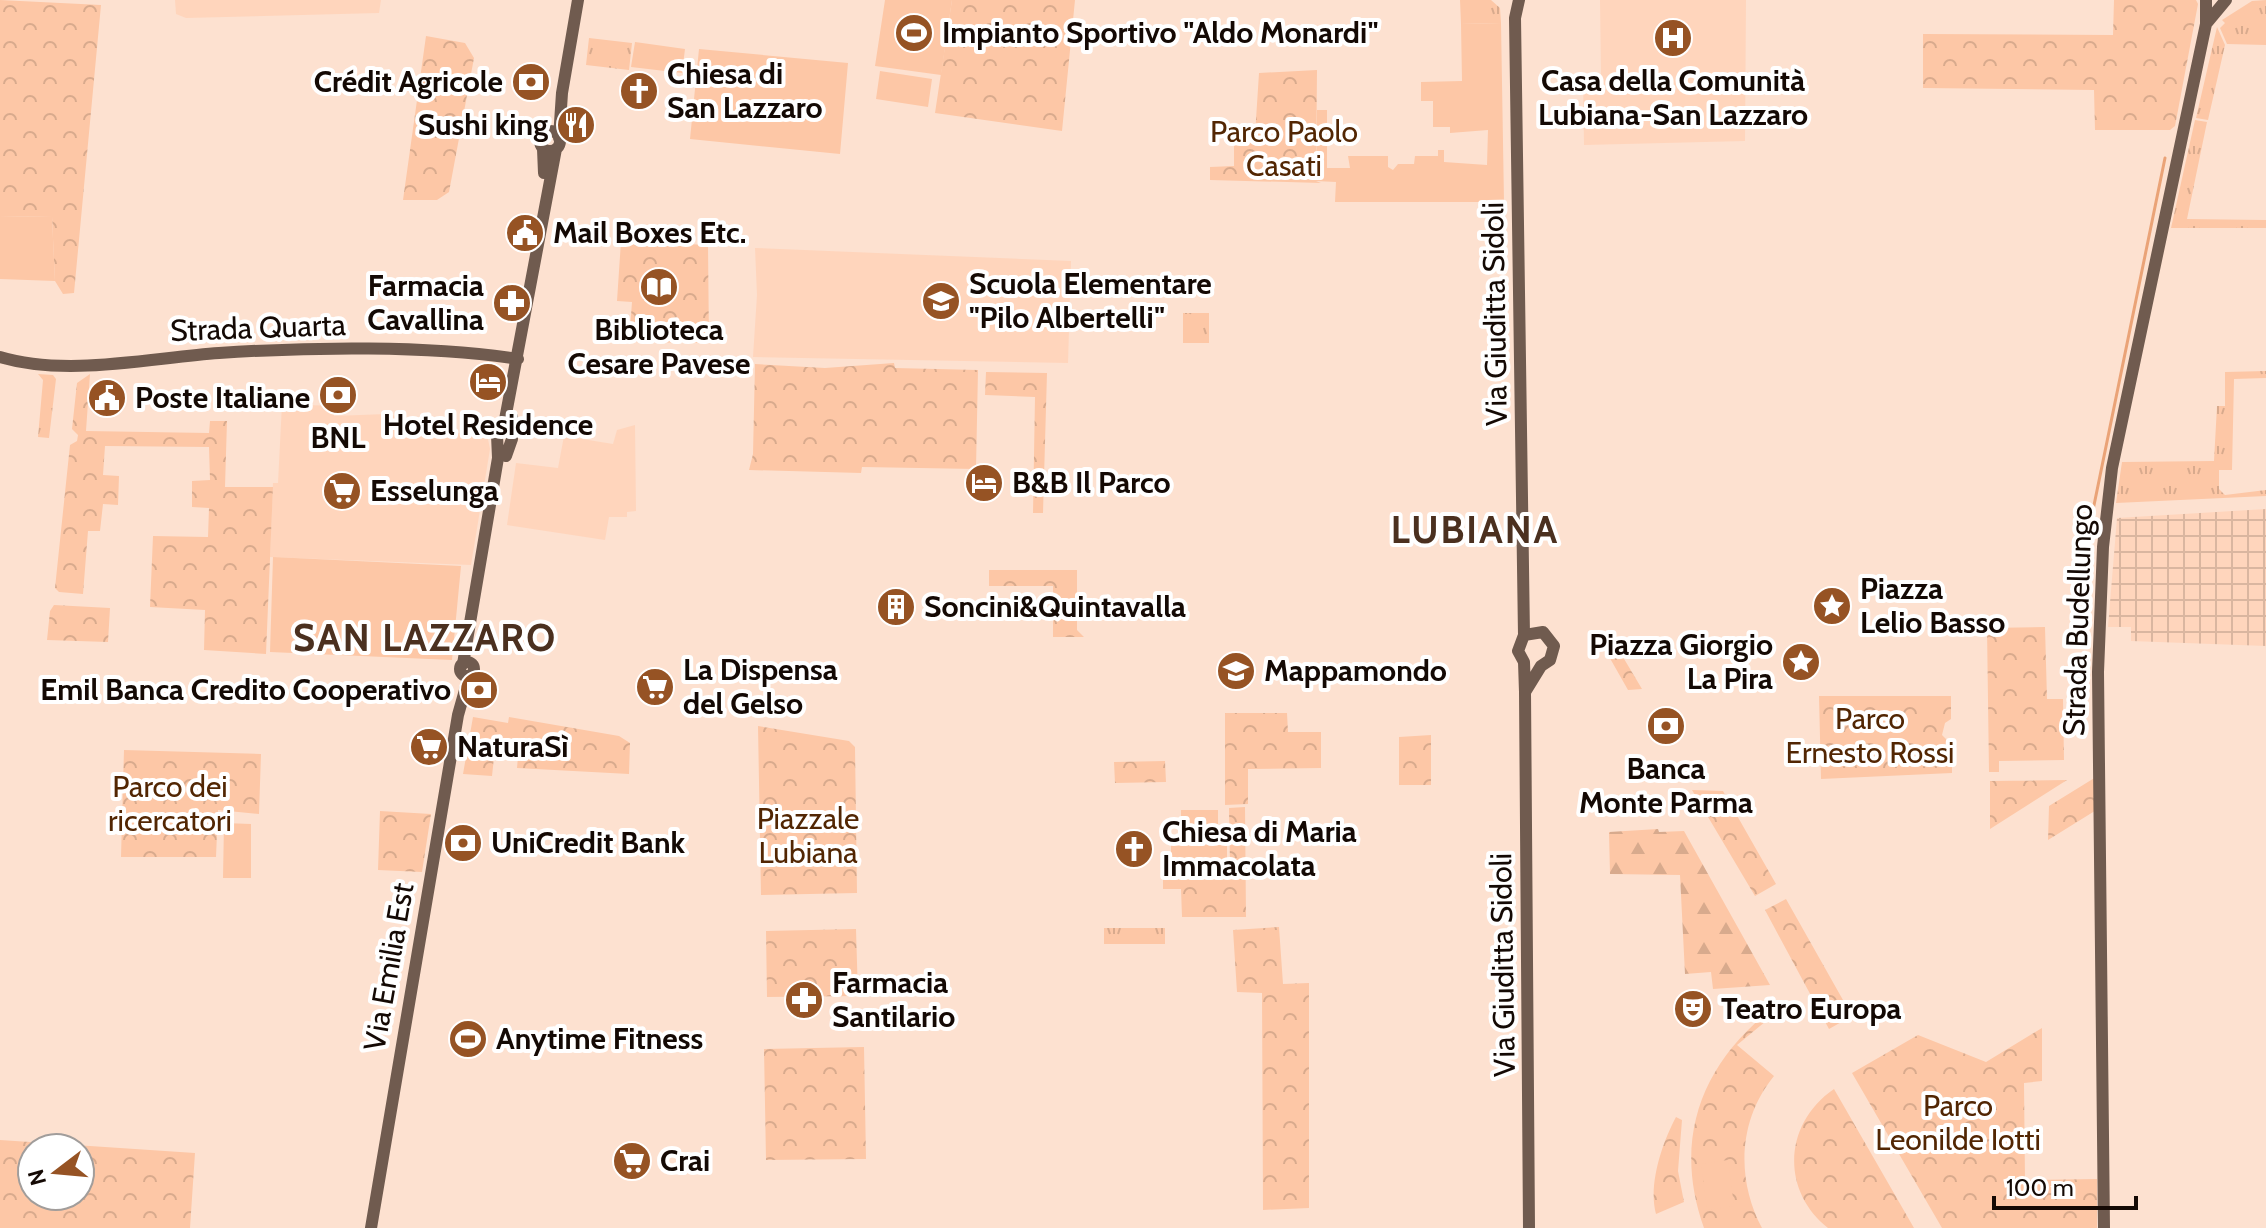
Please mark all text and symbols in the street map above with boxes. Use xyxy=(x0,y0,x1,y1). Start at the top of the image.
sports icon: Impianto Sportivo "Aldo Monardi" xyxy=(893,12,935,54)
place label: Impianto Sportivo "Aldo Monardi" xyxy=(942,14,1378,51)
hospital icon: Casa della Comunità Lubiana-San Lazzaro xyxy=(1652,17,1694,59)
place label: Chiesa di San Lazzaro xyxy=(667,55,823,126)
bank icon: Crédit Agricole xyxy=(510,61,552,103)
place label: Casa della Comunità Lubiana-San Lazzaro xyxy=(1538,62,1808,133)
place label: Crédit Agricole xyxy=(314,63,503,100)
church icon: Chiesa di San Lazzaro xyxy=(618,70,660,112)
restaurant icon: Sushi king xyxy=(555,104,597,146)
place label: Sushi king xyxy=(418,106,548,143)
park label: Parco Paolo Casati xyxy=(1210,113,1358,184)
street label: Via Giuditta Sidoli xyxy=(1474,202,1515,426)
public building icon: Mail Boxes Etc. xyxy=(504,212,546,254)
place label: Mail Boxes Etc. xyxy=(553,214,746,251)
place label: Scuola Elementare "Pilo Albertelli" xyxy=(969,265,1212,336)
library icon: Biblioteca Cesare Pavese xyxy=(638,266,680,308)
place label: Farmacia Cavallina xyxy=(367,267,484,338)
school or university icon: Scuola Elementare "Pilo Albertelli" xyxy=(920,280,962,322)
pharmacy icon: Farmacia Cavallina xyxy=(491,282,533,324)
street label: Strada Quarta xyxy=(170,306,347,349)
place label: Biblioteca Cesare Pavese xyxy=(568,311,750,382)
hotel icon: Hotel Residence xyxy=(467,361,509,403)
bank icon: BNL xyxy=(317,374,359,416)
public building icon: Poste Italiane xyxy=(86,377,128,419)
place label: Poste Italiane xyxy=(135,379,310,416)
place label: Hotel Residence xyxy=(383,406,593,443)
place label: BNL xyxy=(311,419,366,456)
hotel icon: B&B Il Parco xyxy=(963,462,1005,504)
place label: B&B Il Parco xyxy=(1012,464,1171,501)
supermarket icon: Esselunga xyxy=(321,470,363,512)
place label: Esselunga xyxy=(370,472,499,509)
street label: Strada Budellungo xyxy=(2055,503,2100,737)
district label: LUBIANA xyxy=(1391,506,1559,553)
place label: Piazza Lelio Basso xyxy=(1860,570,2005,641)
place icon: Piazza Lelio Basso xyxy=(1811,585,1853,627)
building icon: Soncini&Quintavalla xyxy=(875,586,917,628)
place label: Soncini&Quintavalla xyxy=(924,588,1186,625)
district label: SAN LAZZARO xyxy=(293,614,557,661)
place label: Piazza Giorgio La Pira xyxy=(1589,626,1773,697)
place icon: Piazza Giorgio La Pira xyxy=(1780,641,1822,683)
school or university icon: Mappamondo xyxy=(1215,650,1257,692)
place label: La Dispensa del Gelso xyxy=(683,651,838,722)
place label: Mappamondo xyxy=(1264,652,1447,689)
supermarket icon: La Dispensa del Gelso xyxy=(634,666,676,708)
bank icon: Emil Banca Credito Cooperativo xyxy=(458,669,500,711)
place label: Emil Banca Credito Cooperativo xyxy=(40,671,451,708)
park label: Parco Ernesto Rossi xyxy=(1786,700,1954,771)
bank icon: Banca Monte Parma xyxy=(1645,705,1687,747)
supermarket icon: NaturaSì xyxy=(408,726,450,768)
place label: NaturaSì xyxy=(457,728,568,765)
place label: Banca Monte Parma xyxy=(1579,750,1753,821)
park label: Parco dei ricercatori xyxy=(108,768,232,839)
park label: Piazzale Lubiana xyxy=(757,800,859,871)
place label: Chiesa di Maria Immacolata xyxy=(1162,813,1357,884)
bank icon: UniCredit Bank xyxy=(442,822,484,864)
place label: UniCredit Bank xyxy=(491,824,685,861)
church icon: Chiesa di Maria Immacolata xyxy=(1113,828,1155,870)
street label: Via Giuditta Sidoli xyxy=(1482,853,1523,1077)
street label: Via Emilia Est xyxy=(356,880,421,1054)
place label: Farmacia Santilario xyxy=(832,964,955,1035)
pharmacy icon: Farmacia Santilario xyxy=(783,979,825,1021)
theatre icon: Teatro Europa xyxy=(1672,988,1714,1030)
place label: Teatro Europa xyxy=(1721,990,1902,1027)
sports icon: Anytime Fitness xyxy=(447,1018,489,1060)
place label: Anytime Fitness xyxy=(496,1020,703,1057)
park label: Parco Leonilde Iotti xyxy=(1875,1087,2041,1158)
north arrow xyxy=(16,1132,96,1212)
supermarket icon: Crai xyxy=(611,1140,653,1182)
place label: Crai xyxy=(660,1142,710,1179)
scale bar xyxy=(1994,1160,2136,1210)
text: N xyxy=(22,1166,52,1189)
text: 100 m xyxy=(2006,1173,2074,1202)

